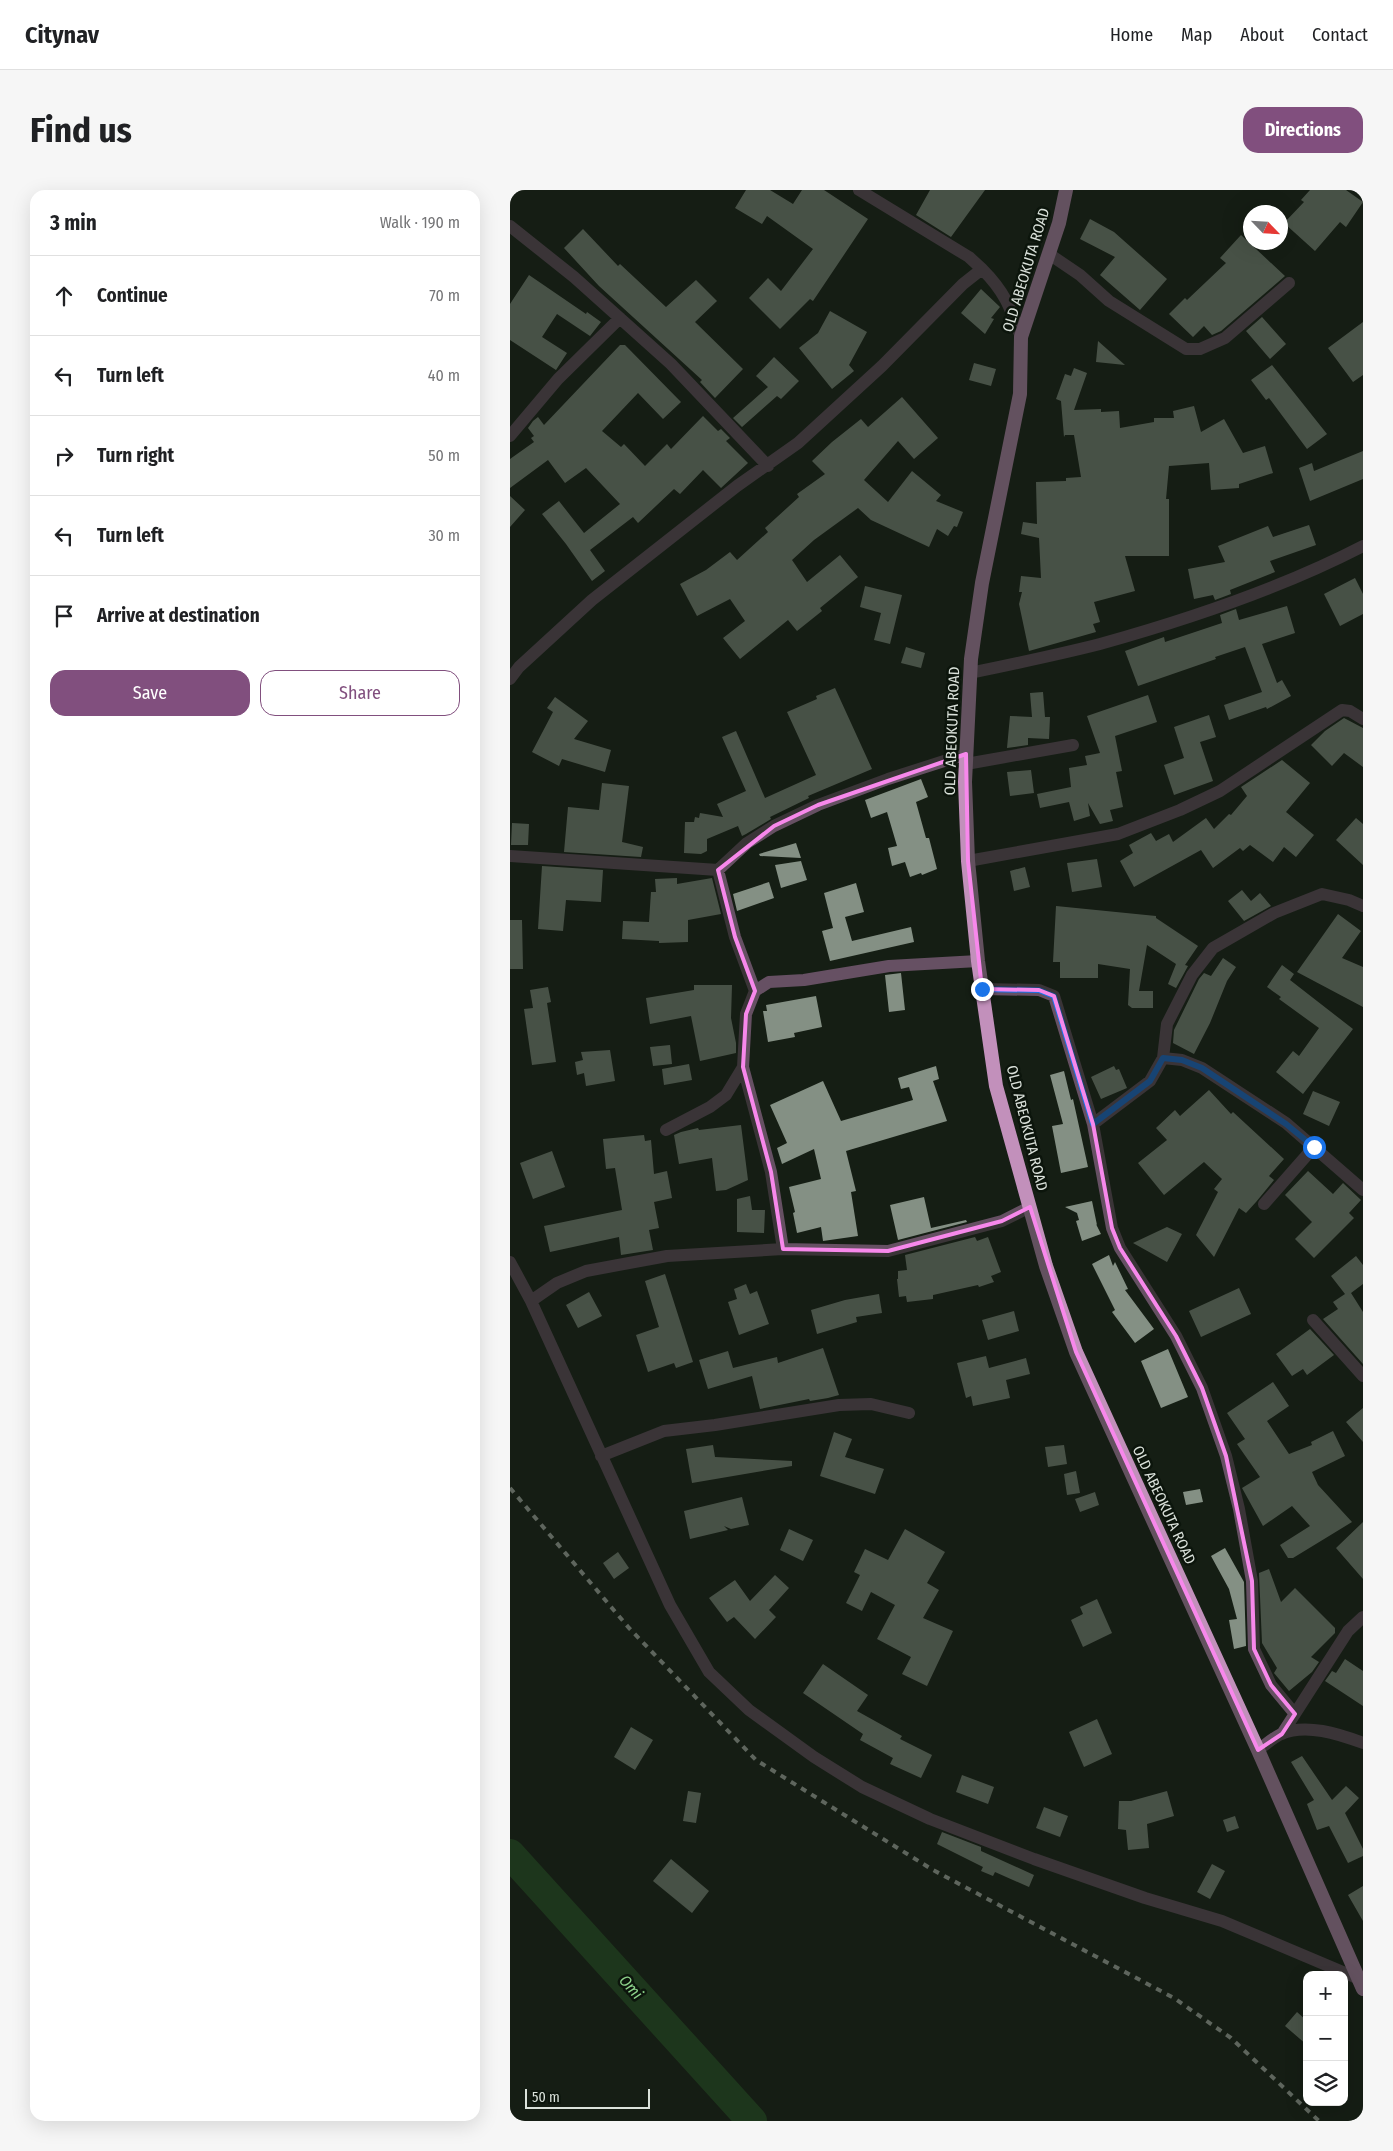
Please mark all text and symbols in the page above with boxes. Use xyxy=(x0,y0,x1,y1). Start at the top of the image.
text: Citynav xyxy=(25,21,99,49)
text: Home xyxy=(1110,24,1153,46)
text: Map xyxy=(1181,24,1212,46)
text: About xyxy=(1240,24,1284,46)
text: Contact xyxy=(1312,24,1368,46)
button: Directions xyxy=(1243,107,1363,153)
text: Find us xyxy=(30,109,132,151)
north arrow xyxy=(1243,205,1288,250)
street label: OLD ABEOKUTA ROAD xyxy=(999,206,1053,334)
text: 3 min xyxy=(50,210,97,236)
text: Walk · 190 m xyxy=(380,213,460,232)
icon: ahead xyxy=(50,282,78,310)
text: Continue xyxy=(97,284,168,307)
text: 70 m xyxy=(429,286,460,305)
icon: left xyxy=(50,362,78,390)
text: Turn left xyxy=(97,364,164,387)
text: 40 m xyxy=(428,366,460,385)
icon: right xyxy=(50,442,78,470)
text: Turn right xyxy=(97,444,174,467)
text: 50 m xyxy=(428,446,460,465)
icon: left xyxy=(50,522,78,550)
text: Turn left xyxy=(97,524,164,547)
text: 30 m xyxy=(428,526,460,545)
icon: arrive xyxy=(50,602,78,630)
text: Arrive at destination xyxy=(97,604,260,627)
street label: OLD ABEOKUTA ROAD xyxy=(941,666,963,796)
button: Save xyxy=(50,670,250,716)
button: Share xyxy=(260,670,460,716)
route end xyxy=(971,978,994,1001)
street label: OLD ABEOKUTA ROAD xyxy=(1003,1063,1051,1193)
route start xyxy=(1303,1136,1326,1159)
street label: OLD ABEOKUTA ROAD xyxy=(1129,1443,1199,1567)
water label: Omi xyxy=(615,1971,647,2003)
map controls xyxy=(1303,1971,1348,2106)
button: + xyxy=(1303,1971,1348,2016)
button: − xyxy=(1303,2016,1348,2061)
button: layers xyxy=(1303,2061,1348,2106)
scale bar xyxy=(525,2086,650,2109)
text: 50 m xyxy=(532,2089,560,2106)

